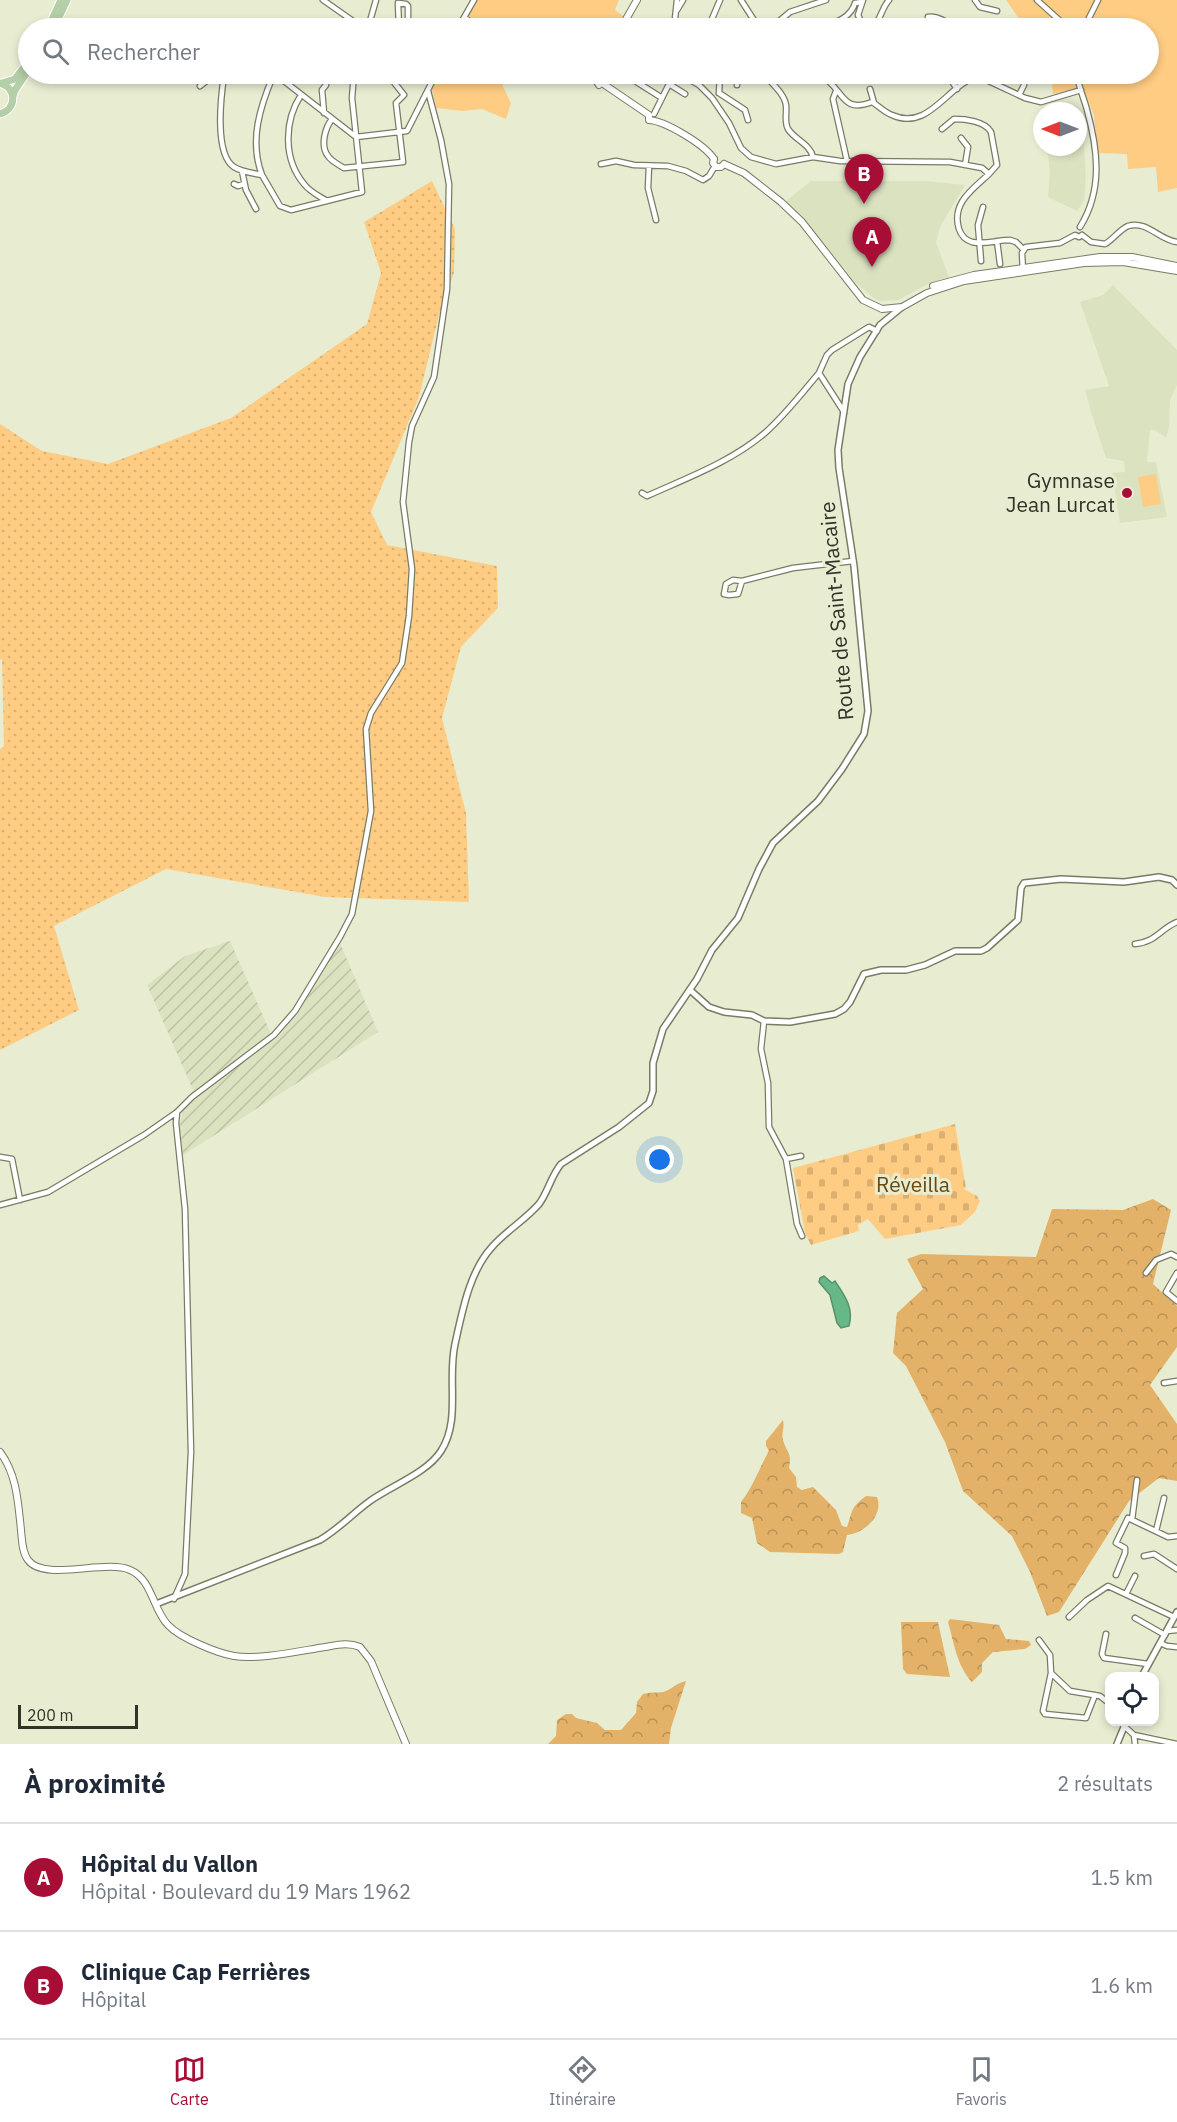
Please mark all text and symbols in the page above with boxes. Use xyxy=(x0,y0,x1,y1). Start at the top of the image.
search box xyxy=(18,18,1159,84)
icon: search xyxy=(39,35,72,68)
text: Rechercher xyxy=(87,37,200,66)
north arrow xyxy=(1033,102,1087,156)
pin: B xyxy=(844,154,884,204)
pin: A xyxy=(852,218,892,267)
place label: Gymnase Jean Lurcat xyxy=(1006,466,1115,518)
marker: Gymnase Jean Lurcat xyxy=(1120,486,1134,500)
street label: Route de Saint-Macaire xyxy=(812,500,860,722)
your location xyxy=(645,1145,674,1174)
park label: Réveilla xyxy=(876,1170,950,1198)
map controls xyxy=(1105,1672,1159,1726)
button: locate xyxy=(1105,1672,1159,1726)
scale bar xyxy=(18,1702,138,1730)
text: 200 m xyxy=(27,1705,74,1725)
text: À proximité xyxy=(24,1766,166,1800)
text: 2 résultats xyxy=(1057,1770,1153,1797)
text: Hôpital du Vallon xyxy=(81,1849,258,1878)
text: A xyxy=(37,1864,50,1891)
text: 1.5 km xyxy=(1091,1864,1153,1891)
text: Hôpital · Boulevard du 19 Mars 1962 xyxy=(81,1878,411,1905)
text: Clinique Cap Ferrières xyxy=(81,1957,310,1986)
text: B xyxy=(37,1972,50,1999)
text: 1.6 km xyxy=(1091,1972,1153,1999)
text: Hôpital xyxy=(81,1986,146,2013)
tab: Carte xyxy=(170,2053,209,2109)
tab: Itinéraire xyxy=(549,2053,616,2109)
tab: Favoris xyxy=(956,2053,1007,2109)

